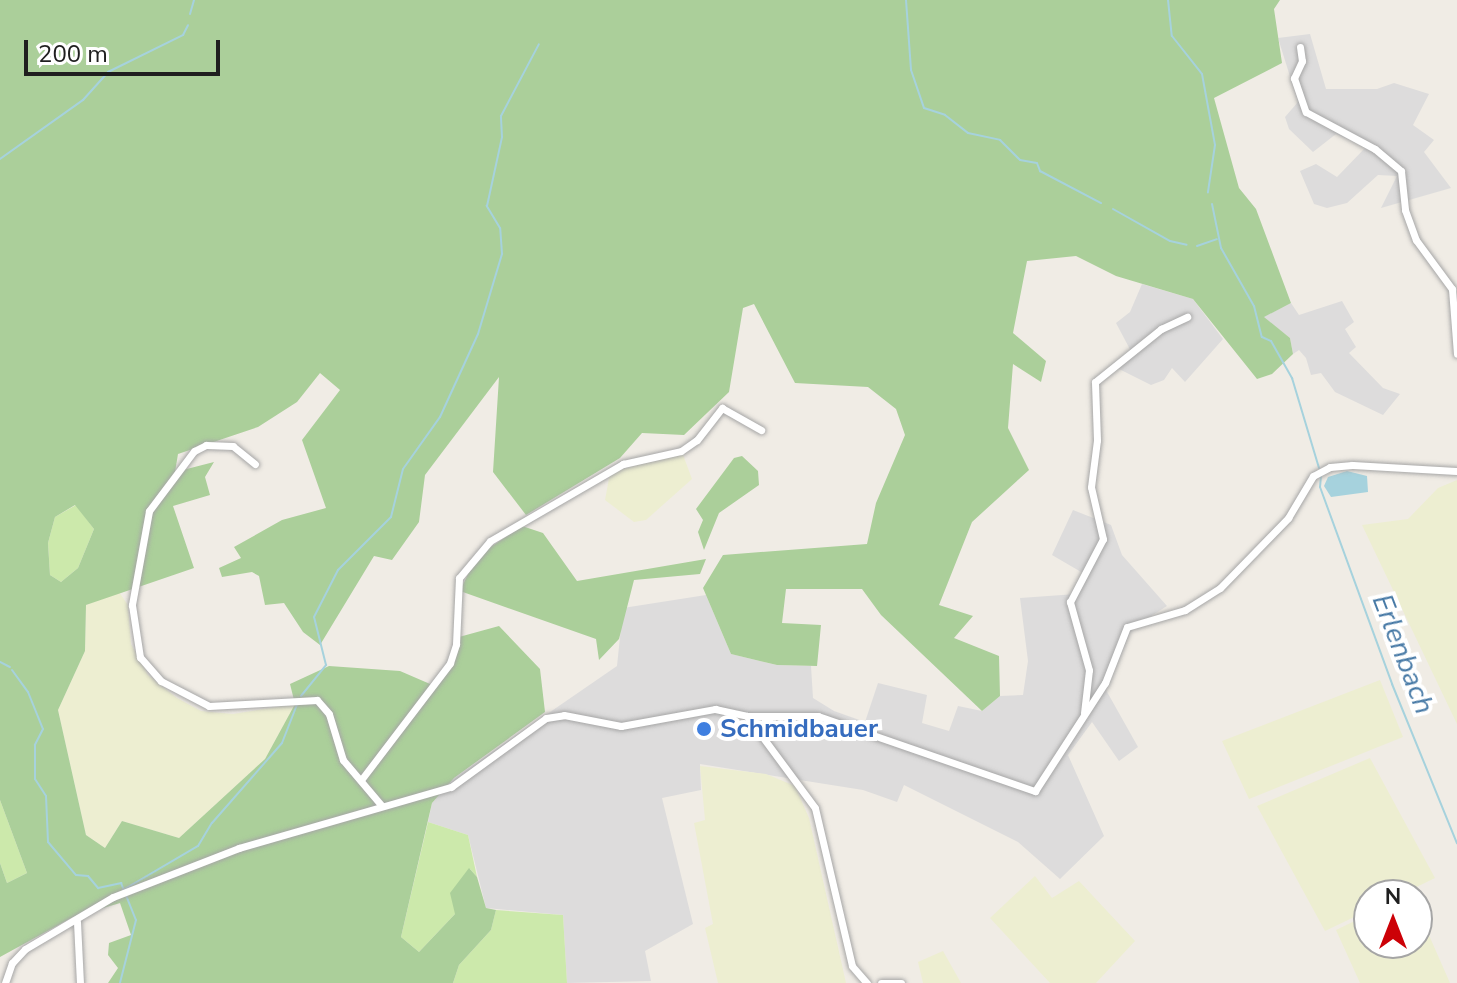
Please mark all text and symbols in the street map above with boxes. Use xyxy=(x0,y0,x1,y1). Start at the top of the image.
scale bar xyxy=(28,24,224,74)
text: 200 m xyxy=(38,38,108,70)
water label: Erlenbach xyxy=(1365,589,1441,719)
place label: Schmidbauer xyxy=(720,713,878,745)
marker: Schmidbauer xyxy=(695,720,713,738)
north arrow xyxy=(1353,879,1433,959)
text: N xyxy=(1385,882,1401,912)

